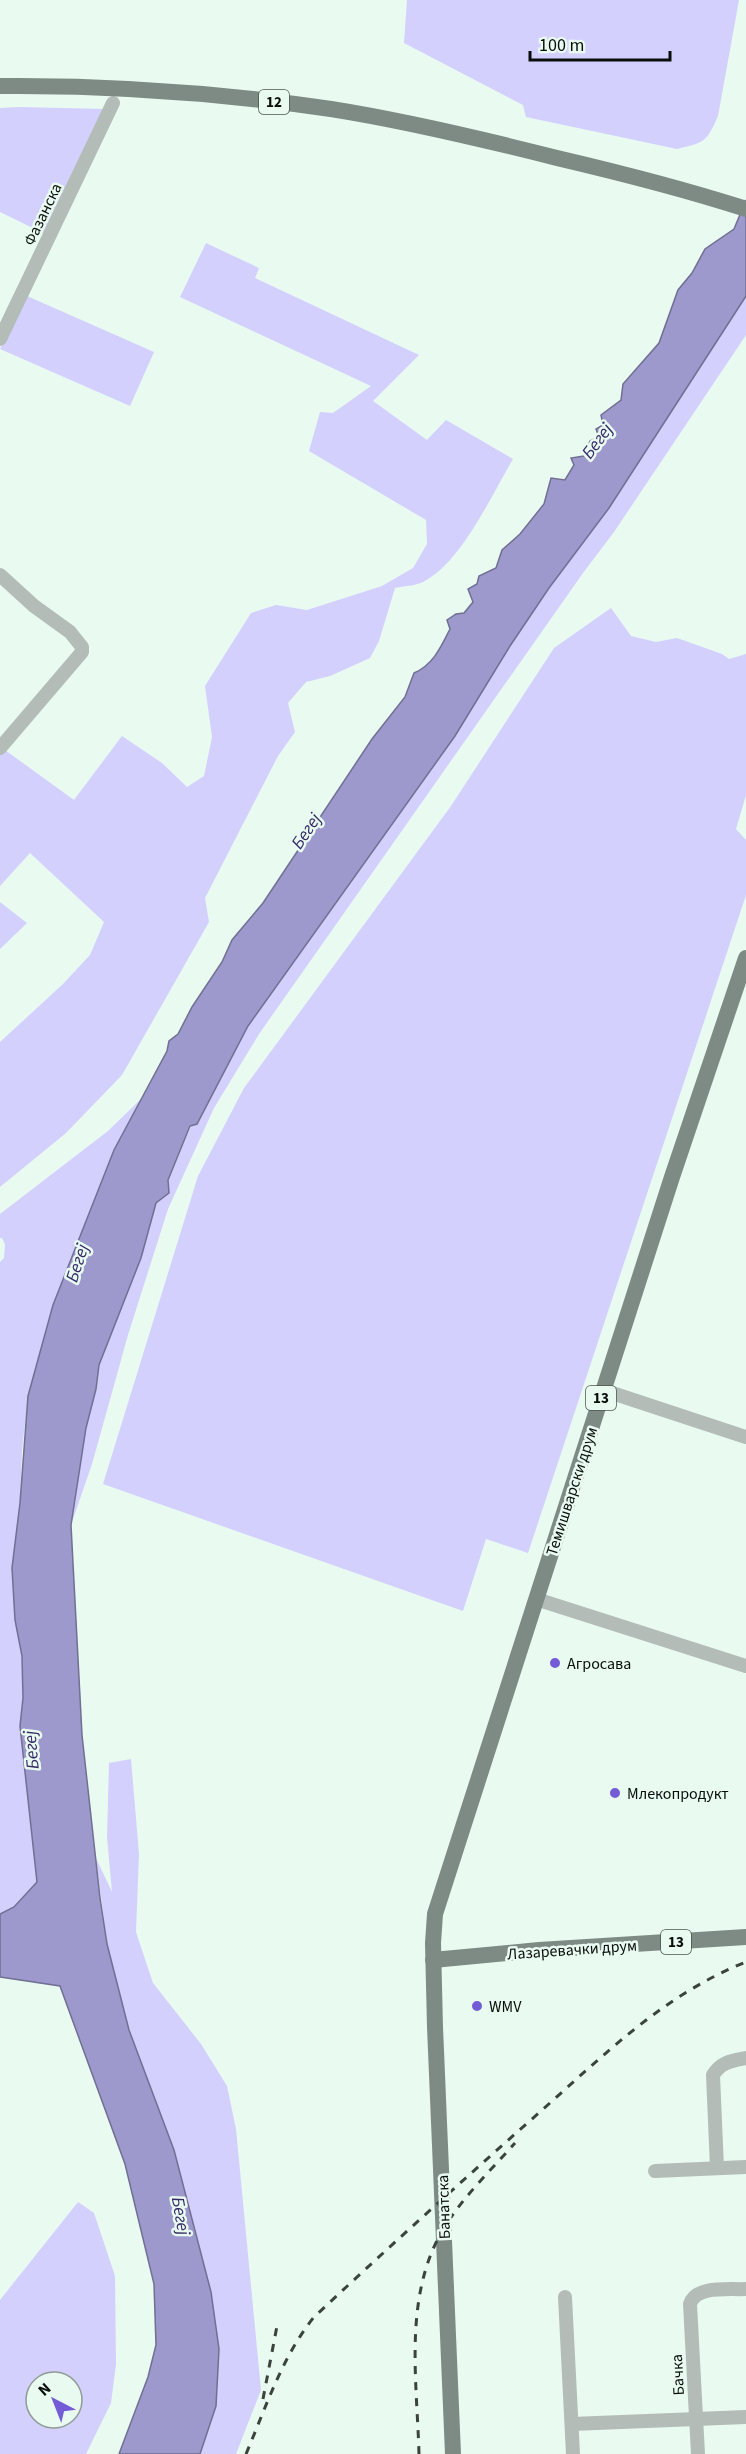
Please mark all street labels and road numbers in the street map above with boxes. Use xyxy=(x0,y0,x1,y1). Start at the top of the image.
road number: 12 xyxy=(259,90,289,114)
street label: Фазанска xyxy=(18,180,67,249)
road number: 13 xyxy=(586,1386,616,1410)
street label: Темишварски друм xyxy=(541,1424,603,1559)
road number: 13 xyxy=(661,1930,691,1954)
street label: Лазаревачки друм xyxy=(506,1934,638,1966)
street label: Банатска xyxy=(432,2174,456,2240)
street label: Бачка xyxy=(666,2354,690,2396)

